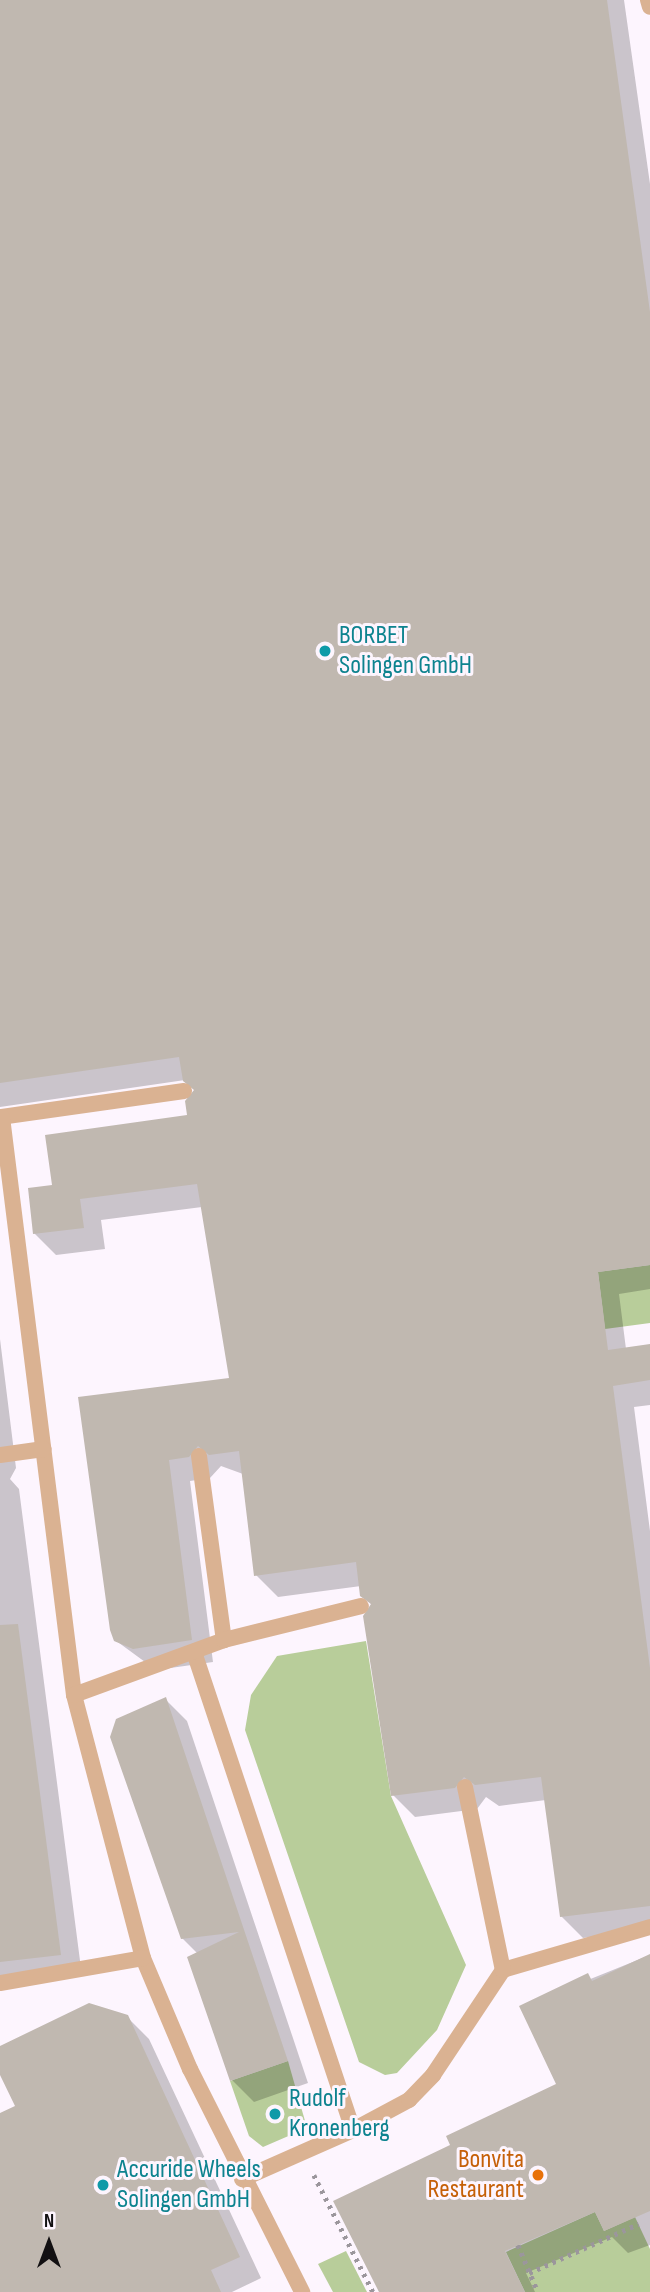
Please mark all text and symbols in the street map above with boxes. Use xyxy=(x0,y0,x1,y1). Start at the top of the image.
place label: BORBET Solingen GmbH xyxy=(339,620,472,682)
marker: BORBET Solingen GmbH xyxy=(317,643,333,659)
place label: Rudolf Kronenberg xyxy=(289,2083,390,2144)
marker: Rudolf Kronenberg xyxy=(267,2106,283,2122)
place label: Bonvita Restaurant xyxy=(428,2144,524,2206)
place label: Accuride Wheels Solingen GmbH xyxy=(117,2154,261,2216)
marker: Bonvita Restaurant xyxy=(530,2167,546,2183)
marker: Accuride Wheels Solingen GmbH xyxy=(95,2177,111,2193)
north arrow xyxy=(14,2208,84,2278)
text: N xyxy=(44,2210,54,2233)

